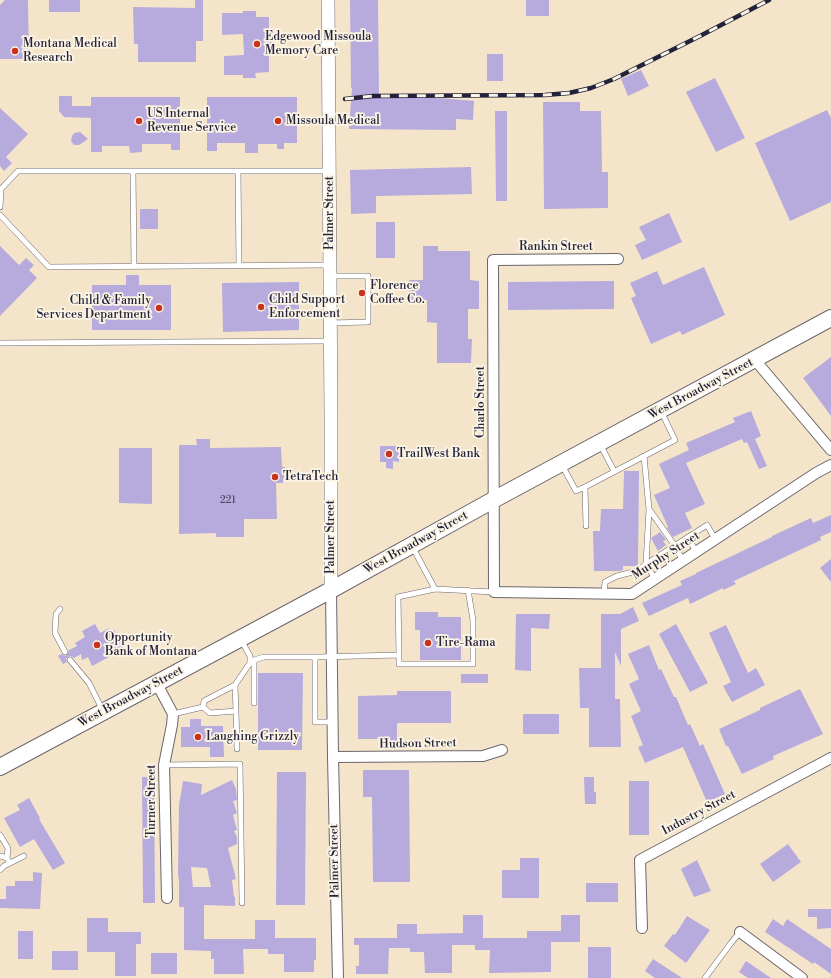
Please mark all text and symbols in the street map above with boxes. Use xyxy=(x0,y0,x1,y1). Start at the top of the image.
place label: Edgewood Missoula Memory Care xyxy=(265,30,371,58)
place label: Montana Medical Research xyxy=(23,37,117,65)
marker: Edgewood Missoula Memory Care xyxy=(252,39,262,49)
marker: Montana Medical Research xyxy=(10,46,20,56)
place label: US Internal Revenue Service xyxy=(147,107,236,135)
place label: Missoula Medical xyxy=(286,114,380,128)
marker: US Internal Revenue Service xyxy=(134,116,144,126)
marker: Missoula Medical xyxy=(273,116,283,126)
street label: Palmer Street xyxy=(323,176,337,250)
street label: Rankin Street xyxy=(519,240,593,254)
place label: Florence Coffee Co. xyxy=(370,279,425,307)
marker: Florence Coffee Co. xyxy=(357,288,367,298)
place label: Child Support Enforcement xyxy=(269,293,345,321)
place label: Child & Family Services Department xyxy=(36,294,151,322)
marker: Child Support Enforcement xyxy=(256,302,266,312)
marker: Child & Family Services Department xyxy=(154,303,164,313)
street label: West Broadway Street xyxy=(646,355,756,423)
street label: Charlo Street xyxy=(474,366,488,438)
place label: TrailWest Bank xyxy=(397,447,480,461)
marker: TrailWest Bank xyxy=(384,449,394,459)
place label: TetraTech xyxy=(283,470,338,484)
marker: TetraTech xyxy=(270,472,280,482)
house number: 221 xyxy=(220,495,236,507)
street label: Palmer Street xyxy=(324,500,338,574)
street label: West Broadway Street xyxy=(361,508,471,578)
street label: Murphy Street xyxy=(629,529,703,583)
place label: Opportunity Bank of Montana xyxy=(105,631,197,659)
place label: Tire-Rama xyxy=(436,636,495,650)
marker: Tire-Rama xyxy=(423,638,433,648)
marker: Opportunity Bank of Montana xyxy=(92,640,102,650)
street label: West Broadway Street xyxy=(76,663,186,731)
place label: Laughing Grizzly xyxy=(206,730,299,744)
marker: Laughing Grizzly xyxy=(193,732,203,742)
street label: Hudson Street xyxy=(379,736,457,752)
street label: Turner Street xyxy=(145,764,159,838)
street label: Industry Street xyxy=(660,788,738,838)
street label: Palmer Street xyxy=(327,824,343,898)

